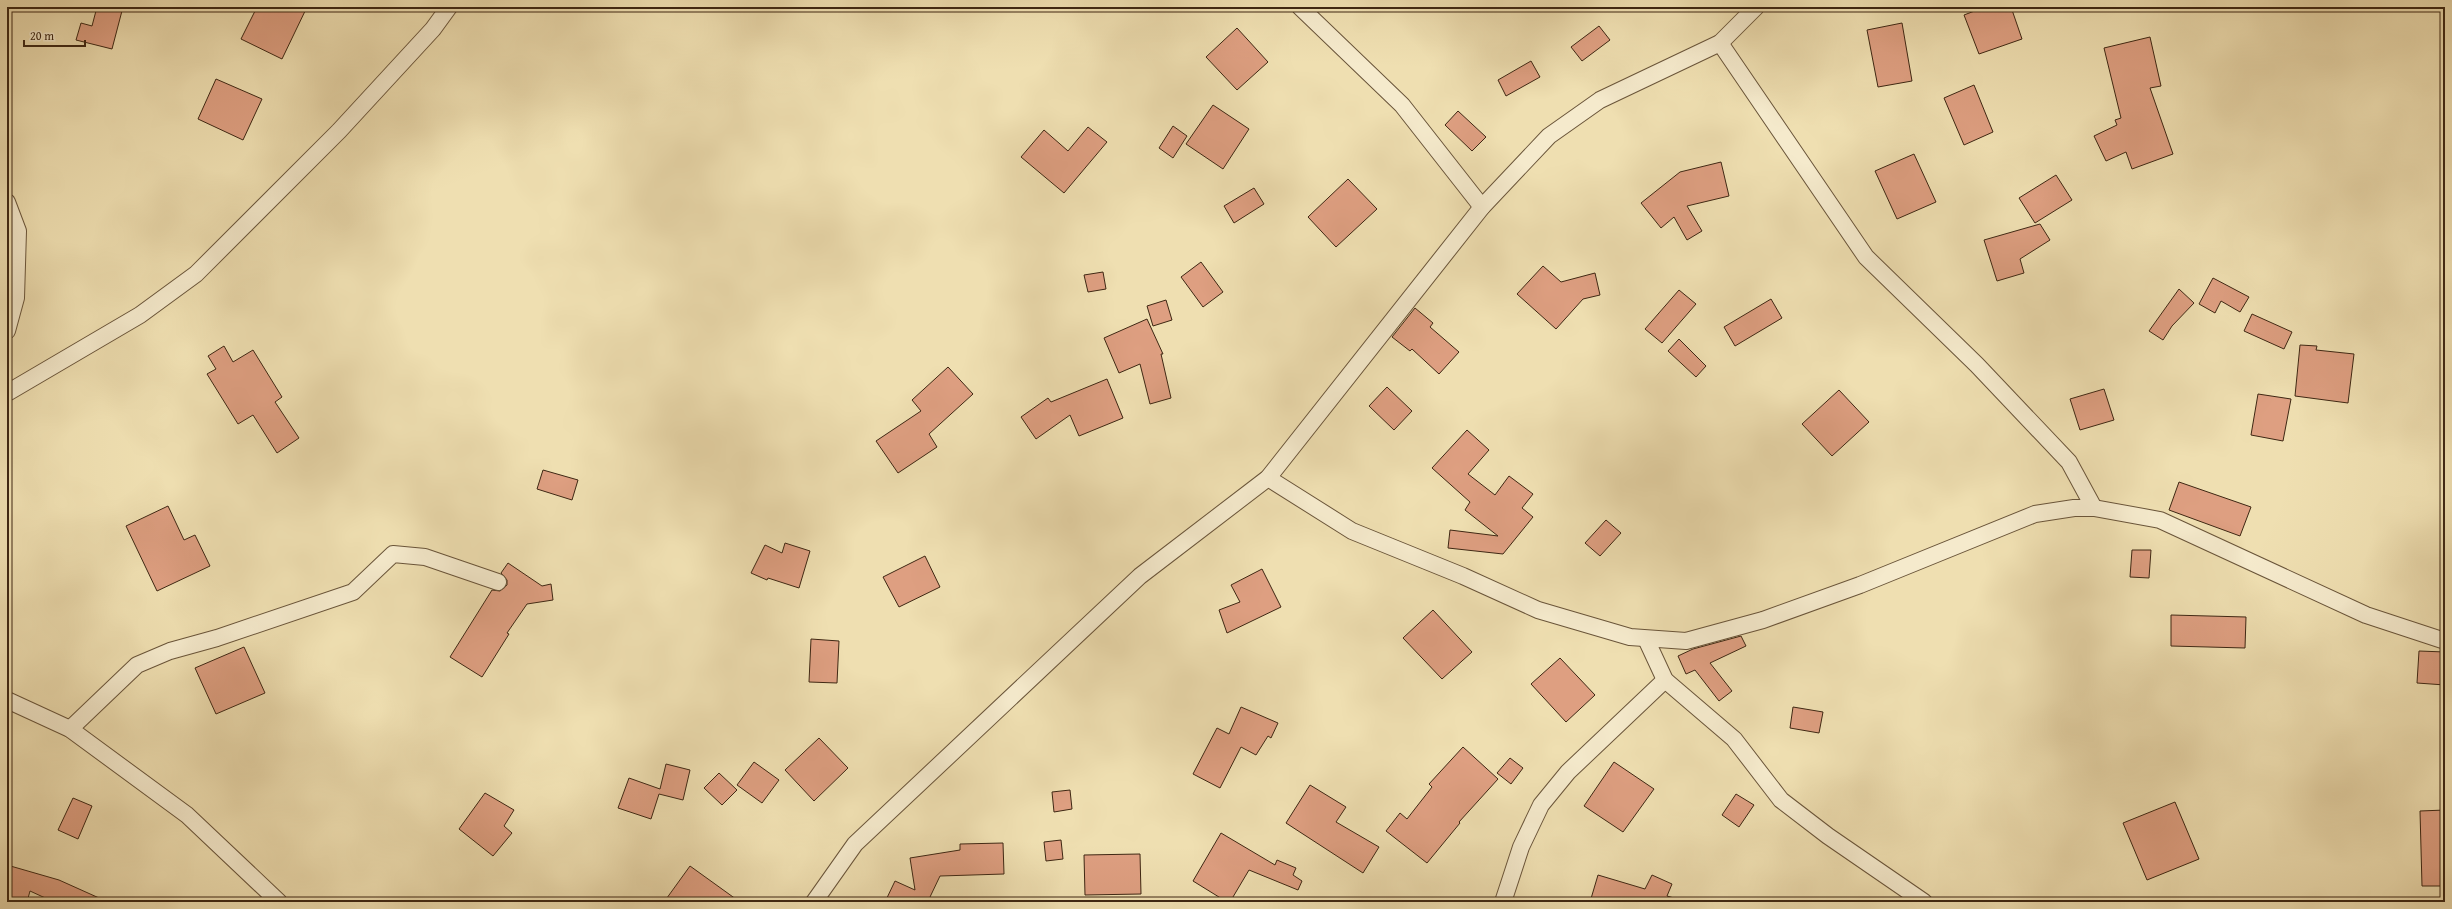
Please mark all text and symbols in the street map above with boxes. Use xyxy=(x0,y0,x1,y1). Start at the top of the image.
scale bar xyxy=(24,22,85,48)
text: 20 m xyxy=(30,27,54,44)

